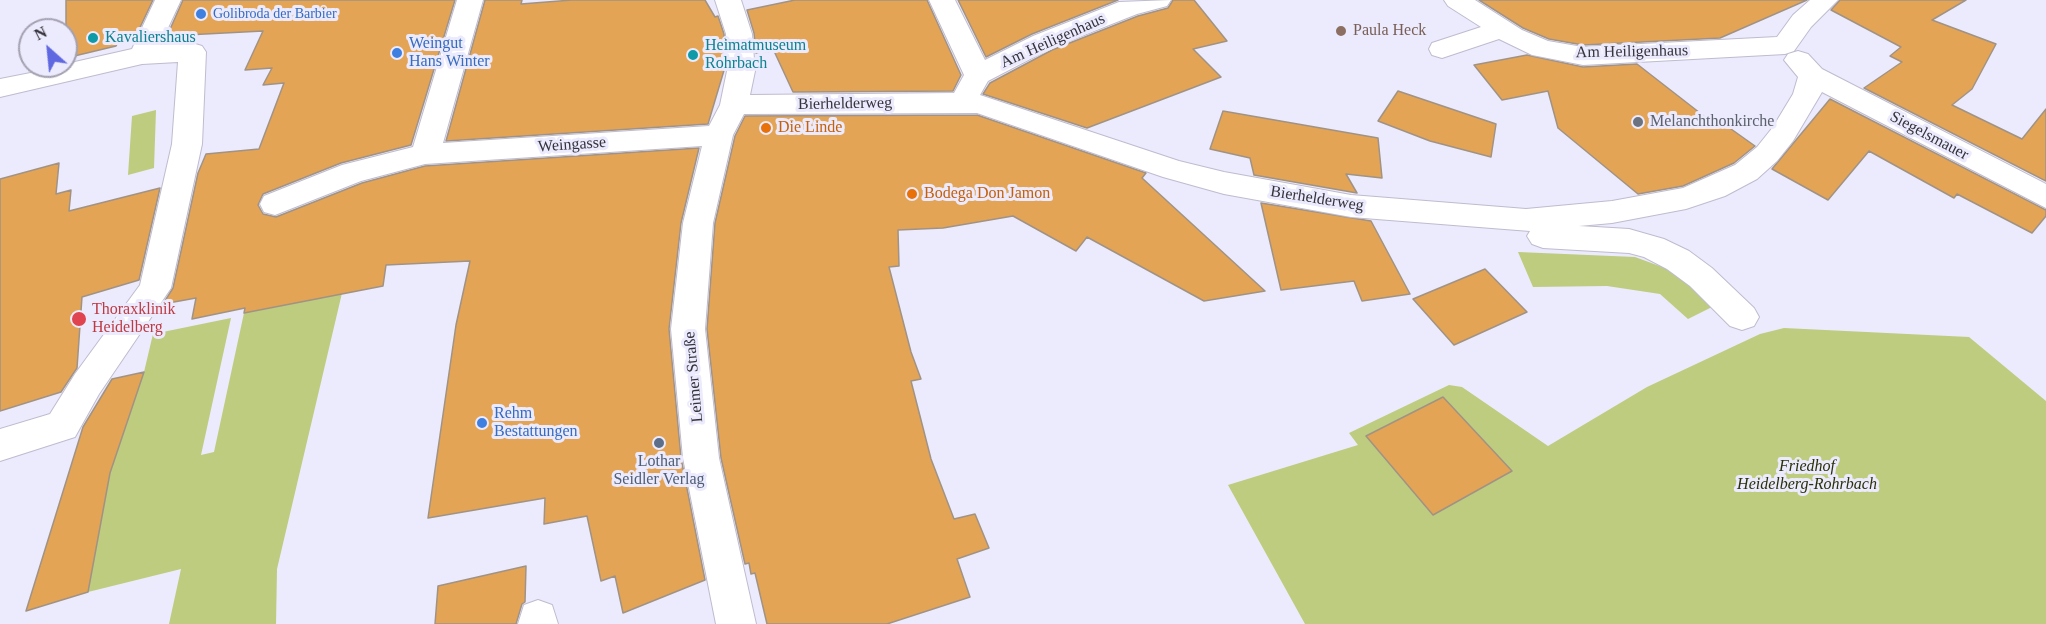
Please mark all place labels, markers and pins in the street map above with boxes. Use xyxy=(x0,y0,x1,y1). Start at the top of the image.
place label: Golibroda der Barbier xyxy=(213,6,337,22)
marker: Golibroda der Barbier xyxy=(194,7,208,21)
place label: Paula Heck xyxy=(1353,21,1426,41)
marker: Paula Heck xyxy=(1334,24,1348,38)
place label: Kavaliershaus xyxy=(105,28,196,48)
marker: Kavaliershaus xyxy=(86,31,100,45)
place label: Weingut Hans Winter xyxy=(409,34,490,72)
place label: Heimatmuseum Rohrbach xyxy=(705,36,806,74)
marker: Weingut Hans Winter xyxy=(390,46,404,60)
marker: Heimatmuseum Rohrbach xyxy=(686,48,700,62)
place label: Melanchthonkirche xyxy=(1650,112,1774,132)
marker: Melanchthonkirche xyxy=(1631,115,1645,129)
place label: Die Linde xyxy=(778,118,842,138)
marker: Die Linde xyxy=(759,121,773,135)
place label: Bodega Don Jamon xyxy=(924,184,1050,204)
marker: Bodega Don Jamon xyxy=(905,187,919,201)
place label: Thoraxklinik Heidelberg xyxy=(92,300,176,338)
marker: Thoraxklinik Heidelberg xyxy=(70,310,88,328)
place label: Rehm Bestattungen xyxy=(494,404,578,442)
marker: Rehm Bestattungen xyxy=(475,416,489,430)
marker: Lothar Seidler Verlag xyxy=(652,436,666,450)
place label: Lothar Seidler Verlag xyxy=(613,452,705,490)

